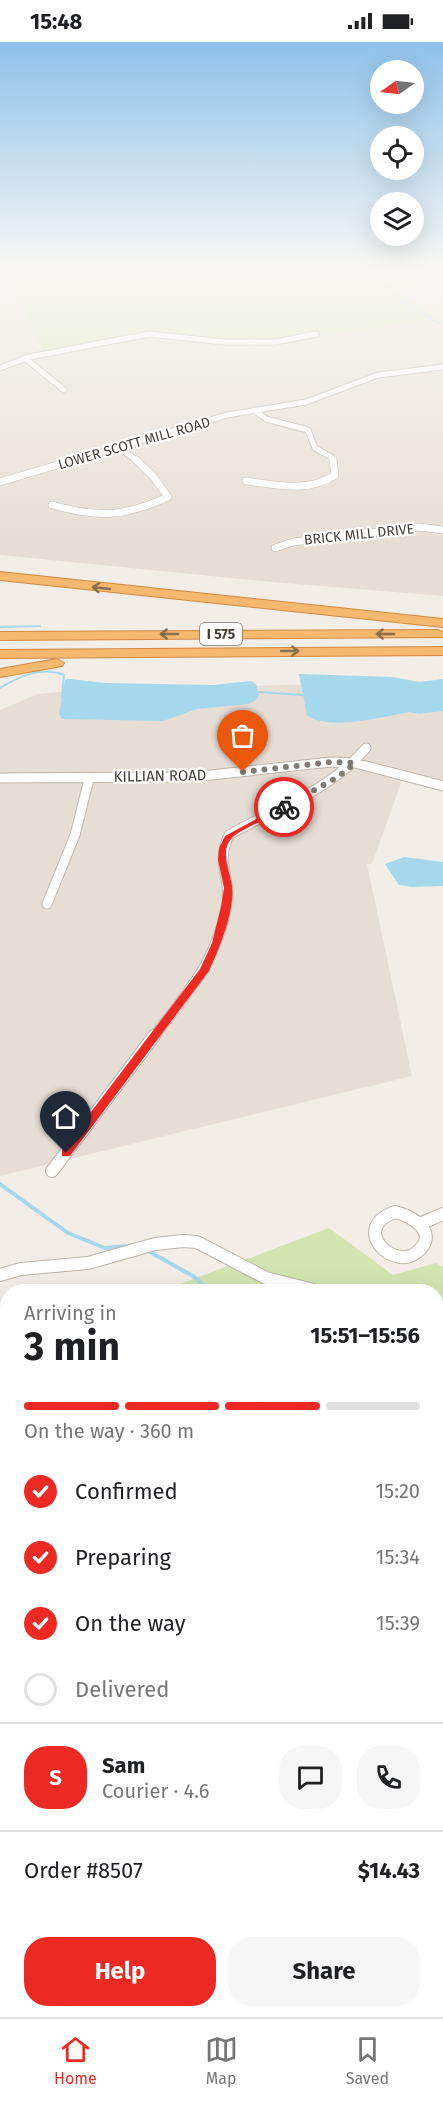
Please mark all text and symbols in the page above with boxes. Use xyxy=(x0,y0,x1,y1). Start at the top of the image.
text: 15:48 xyxy=(30,8,82,35)
north arrow xyxy=(370,60,424,114)
map controls xyxy=(370,60,424,246)
button: locate xyxy=(370,126,424,180)
button: layers xyxy=(370,192,424,246)
street label: LOWER SCOTT MILL ROAD xyxy=(56,414,212,473)
street label: BRICK MILL DRIVE xyxy=(303,520,415,549)
one-way arrow xyxy=(91,582,111,593)
road number: I 575 xyxy=(200,623,242,645)
one-way arrow xyxy=(159,628,179,640)
one-way arrow xyxy=(375,628,395,640)
one-way arrow xyxy=(279,645,299,657)
pin xyxy=(217,710,268,772)
icon: bag xyxy=(226,719,259,752)
street label: KILLIAN ROAD xyxy=(113,766,207,786)
courier xyxy=(254,777,314,837)
icon: bike xyxy=(268,791,301,824)
pin xyxy=(40,1091,91,1153)
icon: home xyxy=(49,1100,82,1133)
text: Arriving in xyxy=(24,1301,117,1325)
text: 15:51–15:56 xyxy=(310,1322,420,1349)
text: 3 min xyxy=(24,1324,120,1370)
text: On the way · 360 m xyxy=(24,1419,194,1443)
icon: check xyxy=(24,1475,57,1508)
text: Confirmed xyxy=(75,1478,178,1505)
text: 15:20 xyxy=(375,1479,420,1503)
icon: check xyxy=(24,1541,57,1574)
text: Preparing xyxy=(75,1544,171,1571)
text: 15:34 xyxy=(376,1545,420,1569)
icon: check xyxy=(24,1607,57,1640)
text: On the way xyxy=(75,1610,186,1637)
text: 15:39 xyxy=(376,1611,420,1635)
text: Delivered xyxy=(75,1676,170,1703)
button: chat xyxy=(279,1746,342,1809)
button: phone xyxy=(357,1746,420,1809)
text: Sam xyxy=(102,1752,145,1779)
text: S xyxy=(49,1764,62,1791)
text: Courier · 4.6 xyxy=(102,1779,209,1803)
text: Order #8507 xyxy=(24,1857,143,1884)
text: $14.43 xyxy=(358,1857,420,1884)
button: Help xyxy=(24,1937,216,2006)
button: Share xyxy=(228,1937,420,2006)
tab: Home xyxy=(54,2033,97,2088)
tab: Map xyxy=(205,2033,238,2088)
tab: Saved xyxy=(346,2033,389,2088)

